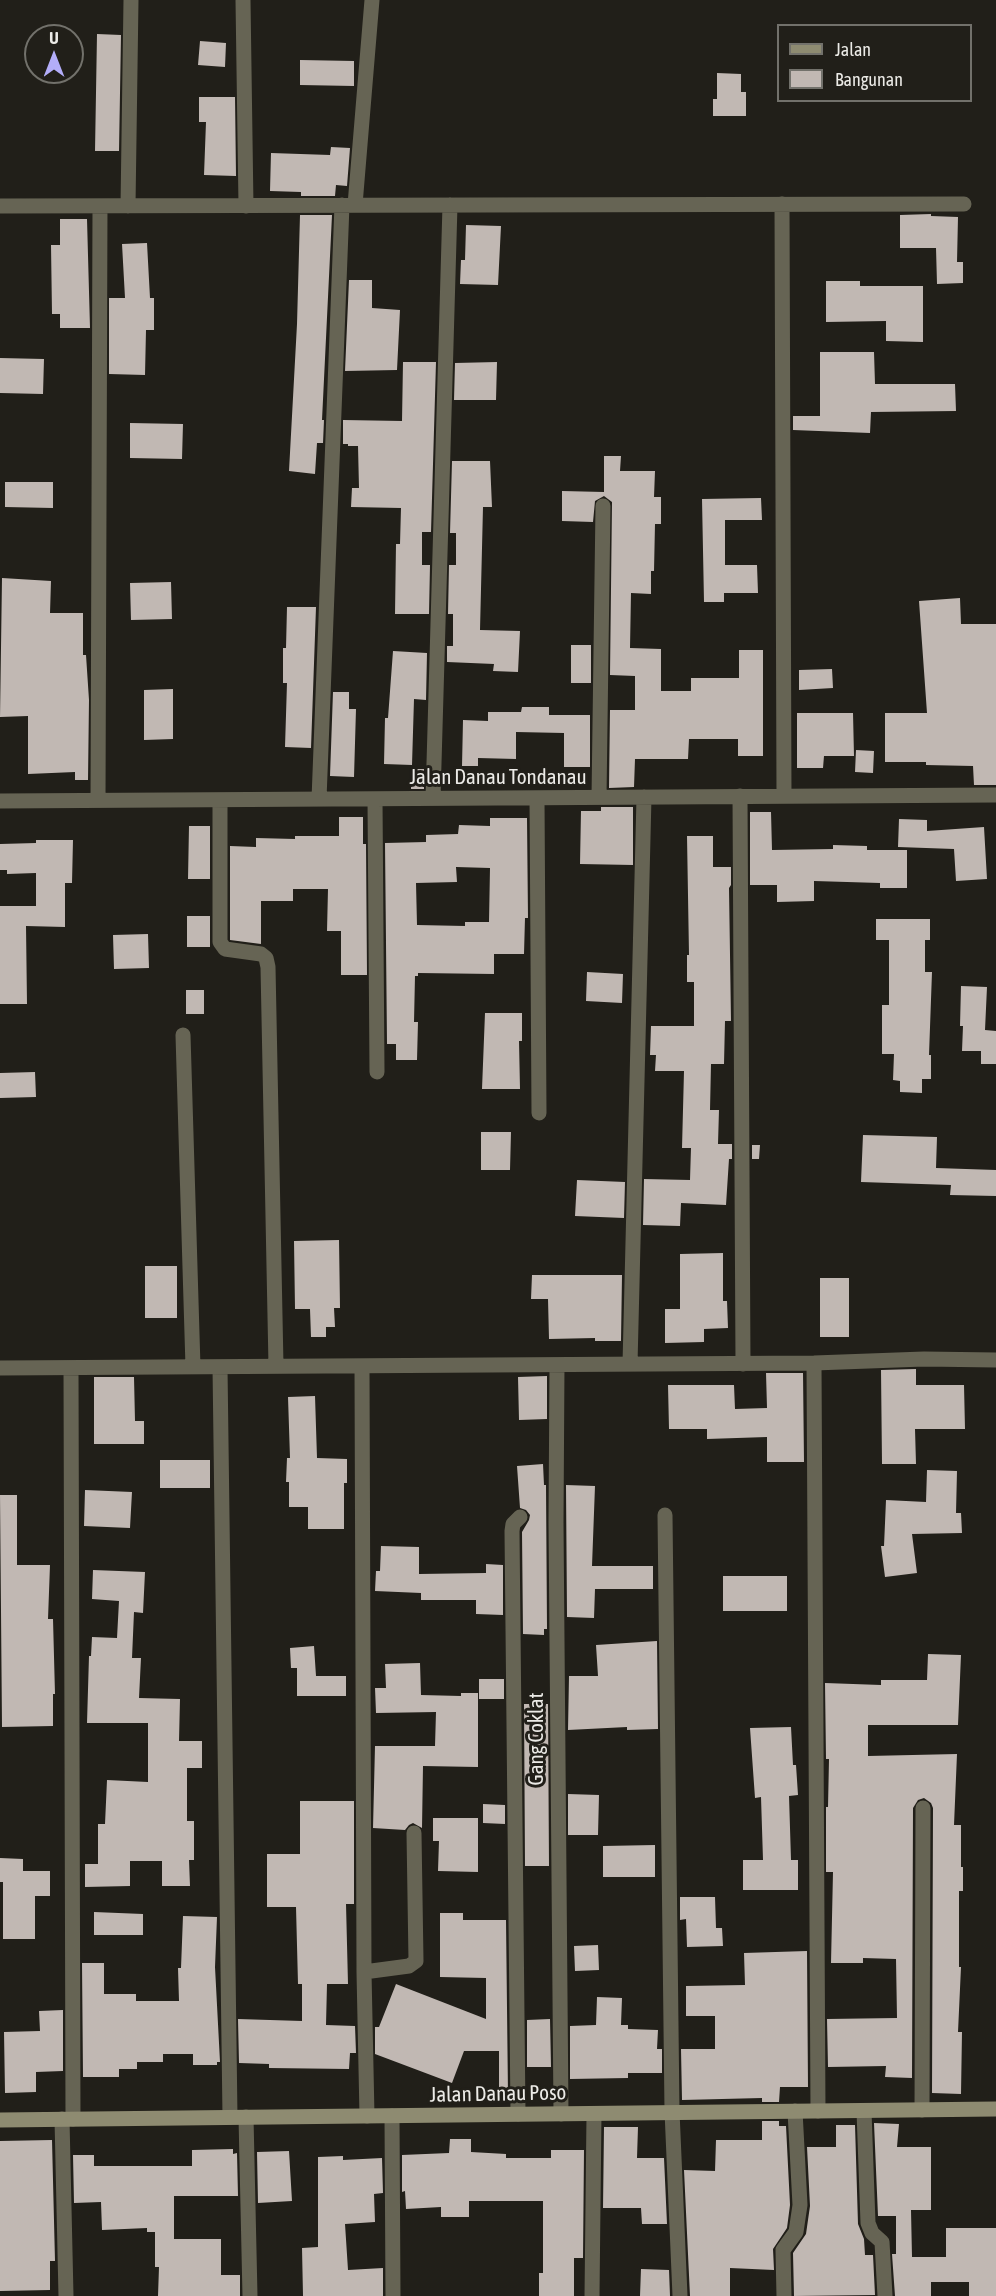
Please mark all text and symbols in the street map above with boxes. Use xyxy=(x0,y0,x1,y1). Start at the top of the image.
north arrow xyxy=(24,24,84,84)
legend xyxy=(777,24,972,102)
text: U xyxy=(49,29,59,47)
text: Jalan xyxy=(835,39,871,60)
text: Bangunan xyxy=(835,69,903,90)
street label: Jalan Danau Tondanau xyxy=(409,764,587,790)
street label: Gang Coklat xyxy=(523,1693,549,1785)
street label: Jalan Danau Poso xyxy=(429,2080,567,2108)

